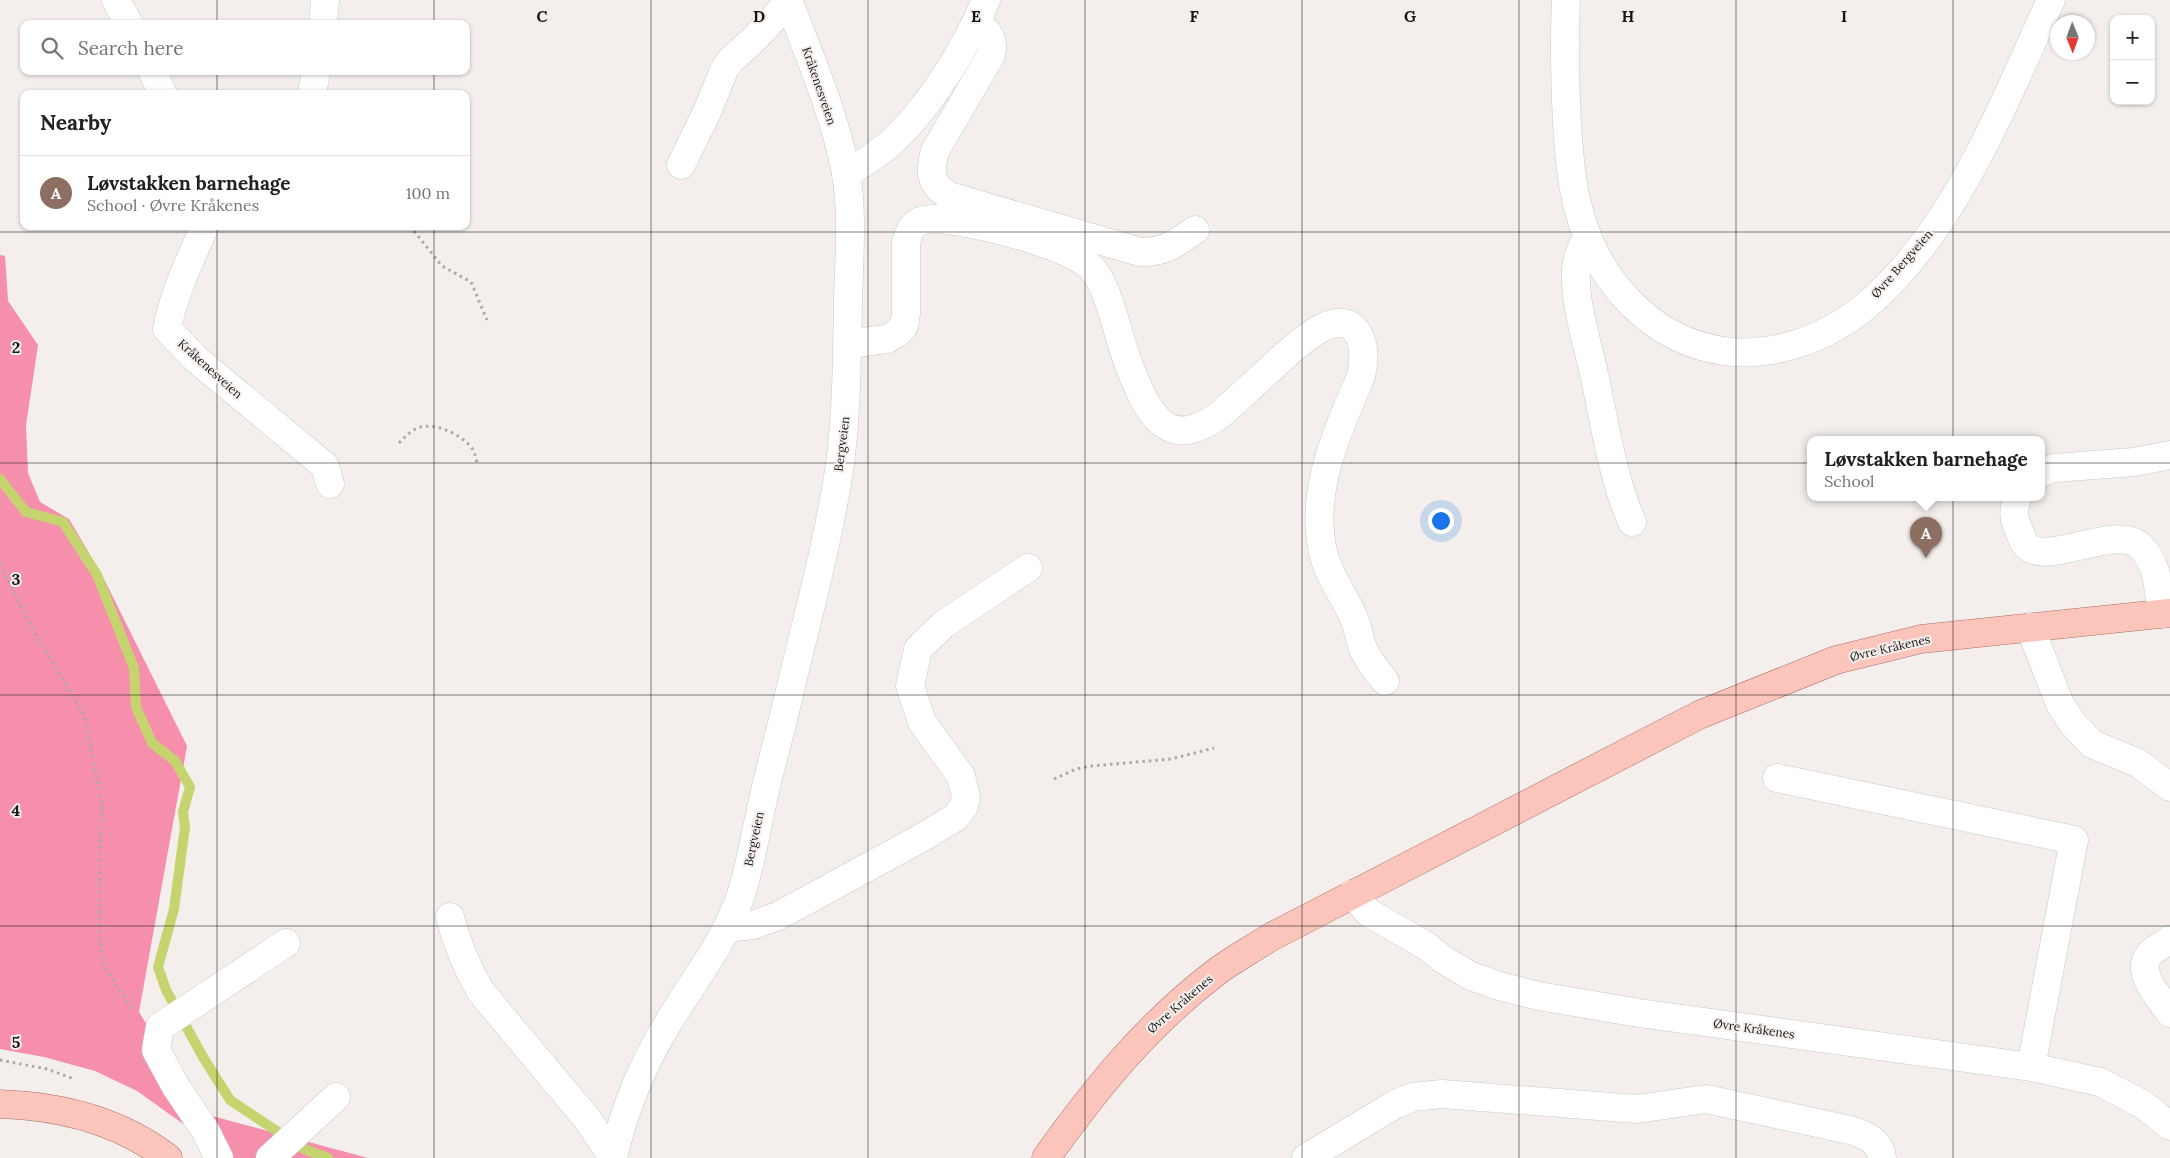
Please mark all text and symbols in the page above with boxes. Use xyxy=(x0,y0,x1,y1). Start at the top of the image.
text: C xyxy=(536,6,548,26)
text: D xyxy=(753,6,765,26)
text: E xyxy=(971,6,981,26)
text: F xyxy=(1189,6,1199,26)
text: G xyxy=(1404,6,1416,26)
text: H xyxy=(1622,6,1635,26)
text: I xyxy=(1841,6,1847,26)
north arrow xyxy=(2050,15,2095,60)
map controls xyxy=(2110,15,2155,105)
button: + xyxy=(2110,15,2155,60)
search box xyxy=(20,20,470,75)
icon: search xyxy=(38,34,66,62)
text: Search here xyxy=(78,36,184,60)
street label: Kråkenesveien xyxy=(799,45,840,127)
button: − xyxy=(2110,60,2155,105)
text: Nearby xyxy=(40,109,111,136)
text: Løvstakken barnehage xyxy=(87,171,291,195)
text: A xyxy=(51,183,61,203)
text: 100 m xyxy=(406,183,450,203)
text: School · Øvre Kråkenes xyxy=(87,195,259,215)
street label: Øvre Bergveien xyxy=(1868,226,1935,301)
street label: Kråkenesveien xyxy=(175,336,246,401)
text: 2 xyxy=(12,337,20,357)
street label: Bergveien xyxy=(831,415,852,472)
popup xyxy=(1807,436,2045,501)
text: Løvstakken barnehage xyxy=(1824,447,2028,471)
text: School xyxy=(1824,471,1874,491)
your location xyxy=(1428,508,1454,534)
pin: A xyxy=(1910,517,1942,558)
text: 3 xyxy=(12,569,21,589)
street label: Øvre Kråkenes xyxy=(1848,631,1932,664)
text: 4 xyxy=(12,800,21,820)
street label: Bergveien xyxy=(740,810,767,868)
street label: Øvre Kråkenes xyxy=(1144,971,1216,1036)
street label: Øvre Kråkenes xyxy=(1712,1015,1796,1042)
text: 5 xyxy=(12,1032,21,1052)

